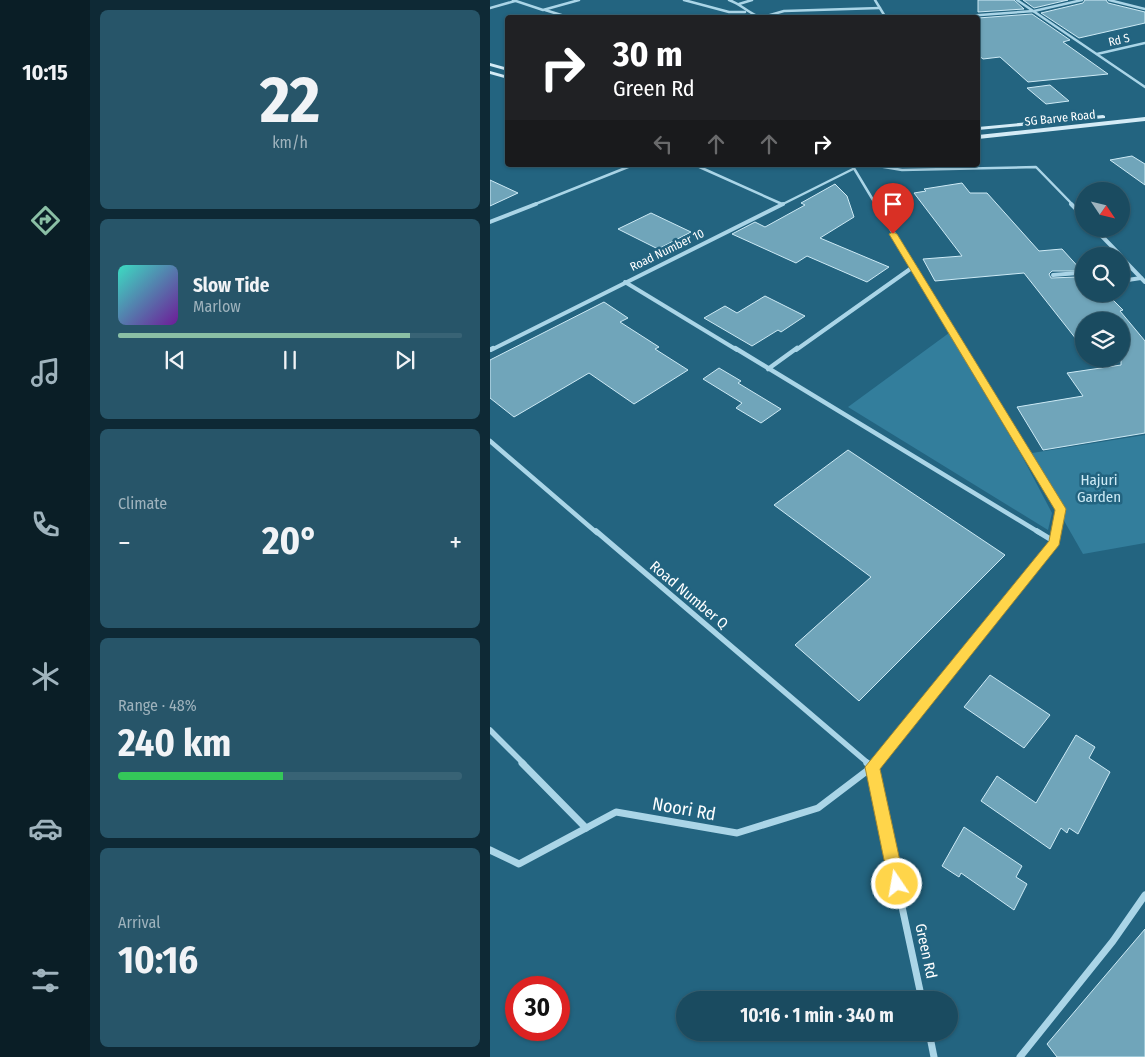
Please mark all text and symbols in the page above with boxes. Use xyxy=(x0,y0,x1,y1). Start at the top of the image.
street label: Rd S xyxy=(1107,31,1131,49)
text: 30 m xyxy=(613,33,683,75)
icon: right xyxy=(530,35,595,100)
text: 10:15 xyxy=(22,59,68,86)
text: 22 xyxy=(260,61,320,139)
text: Green Rd xyxy=(613,75,695,102)
street label: SG Barve Road xyxy=(1024,107,1096,129)
icon: left xyxy=(649,130,677,158)
icon: ahead xyxy=(702,130,730,158)
icon: ahead xyxy=(755,130,783,158)
icon: right xyxy=(808,130,836,158)
text: km/h xyxy=(272,133,308,152)
north arrow xyxy=(1075,182,1130,238)
map controls xyxy=(1075,182,1130,367)
pin xyxy=(872,183,914,234)
icon: arrive xyxy=(879,190,907,218)
icon: directions xyxy=(28,203,63,238)
street label: Road Number 10 xyxy=(628,226,706,274)
button: search xyxy=(1075,247,1130,302)
text: Slow Tide xyxy=(193,274,269,297)
text: Marlow xyxy=(193,297,241,316)
button: layers xyxy=(1075,312,1130,367)
icon: previous xyxy=(161,346,189,374)
icon: pause xyxy=(276,346,304,374)
icon: next xyxy=(391,346,419,374)
icon: music xyxy=(28,355,63,390)
park label: Hajuri Garden xyxy=(1077,471,1121,506)
text: Climate xyxy=(118,494,167,513)
icon: phone xyxy=(28,507,63,542)
text: 20° xyxy=(262,518,318,564)
text: − xyxy=(118,526,131,559)
text: + xyxy=(449,526,462,559)
street label: Road Number Q xyxy=(646,557,732,633)
icon: climate xyxy=(28,659,63,694)
text: Range · 48% xyxy=(118,696,197,715)
text: 240 km xyxy=(118,720,231,766)
street label: Noori Rd xyxy=(651,793,717,825)
icon: car xyxy=(28,811,63,846)
position arrow xyxy=(870,857,922,909)
text: Arrival xyxy=(118,913,160,932)
street label: Green Rd xyxy=(911,922,941,980)
text: 10:16 xyxy=(118,937,198,983)
icon: filters xyxy=(28,963,63,998)
speed limit sign: 30 xyxy=(505,976,570,1041)
text: 10:16 · 1 min · 340 m xyxy=(740,1004,894,1027)

